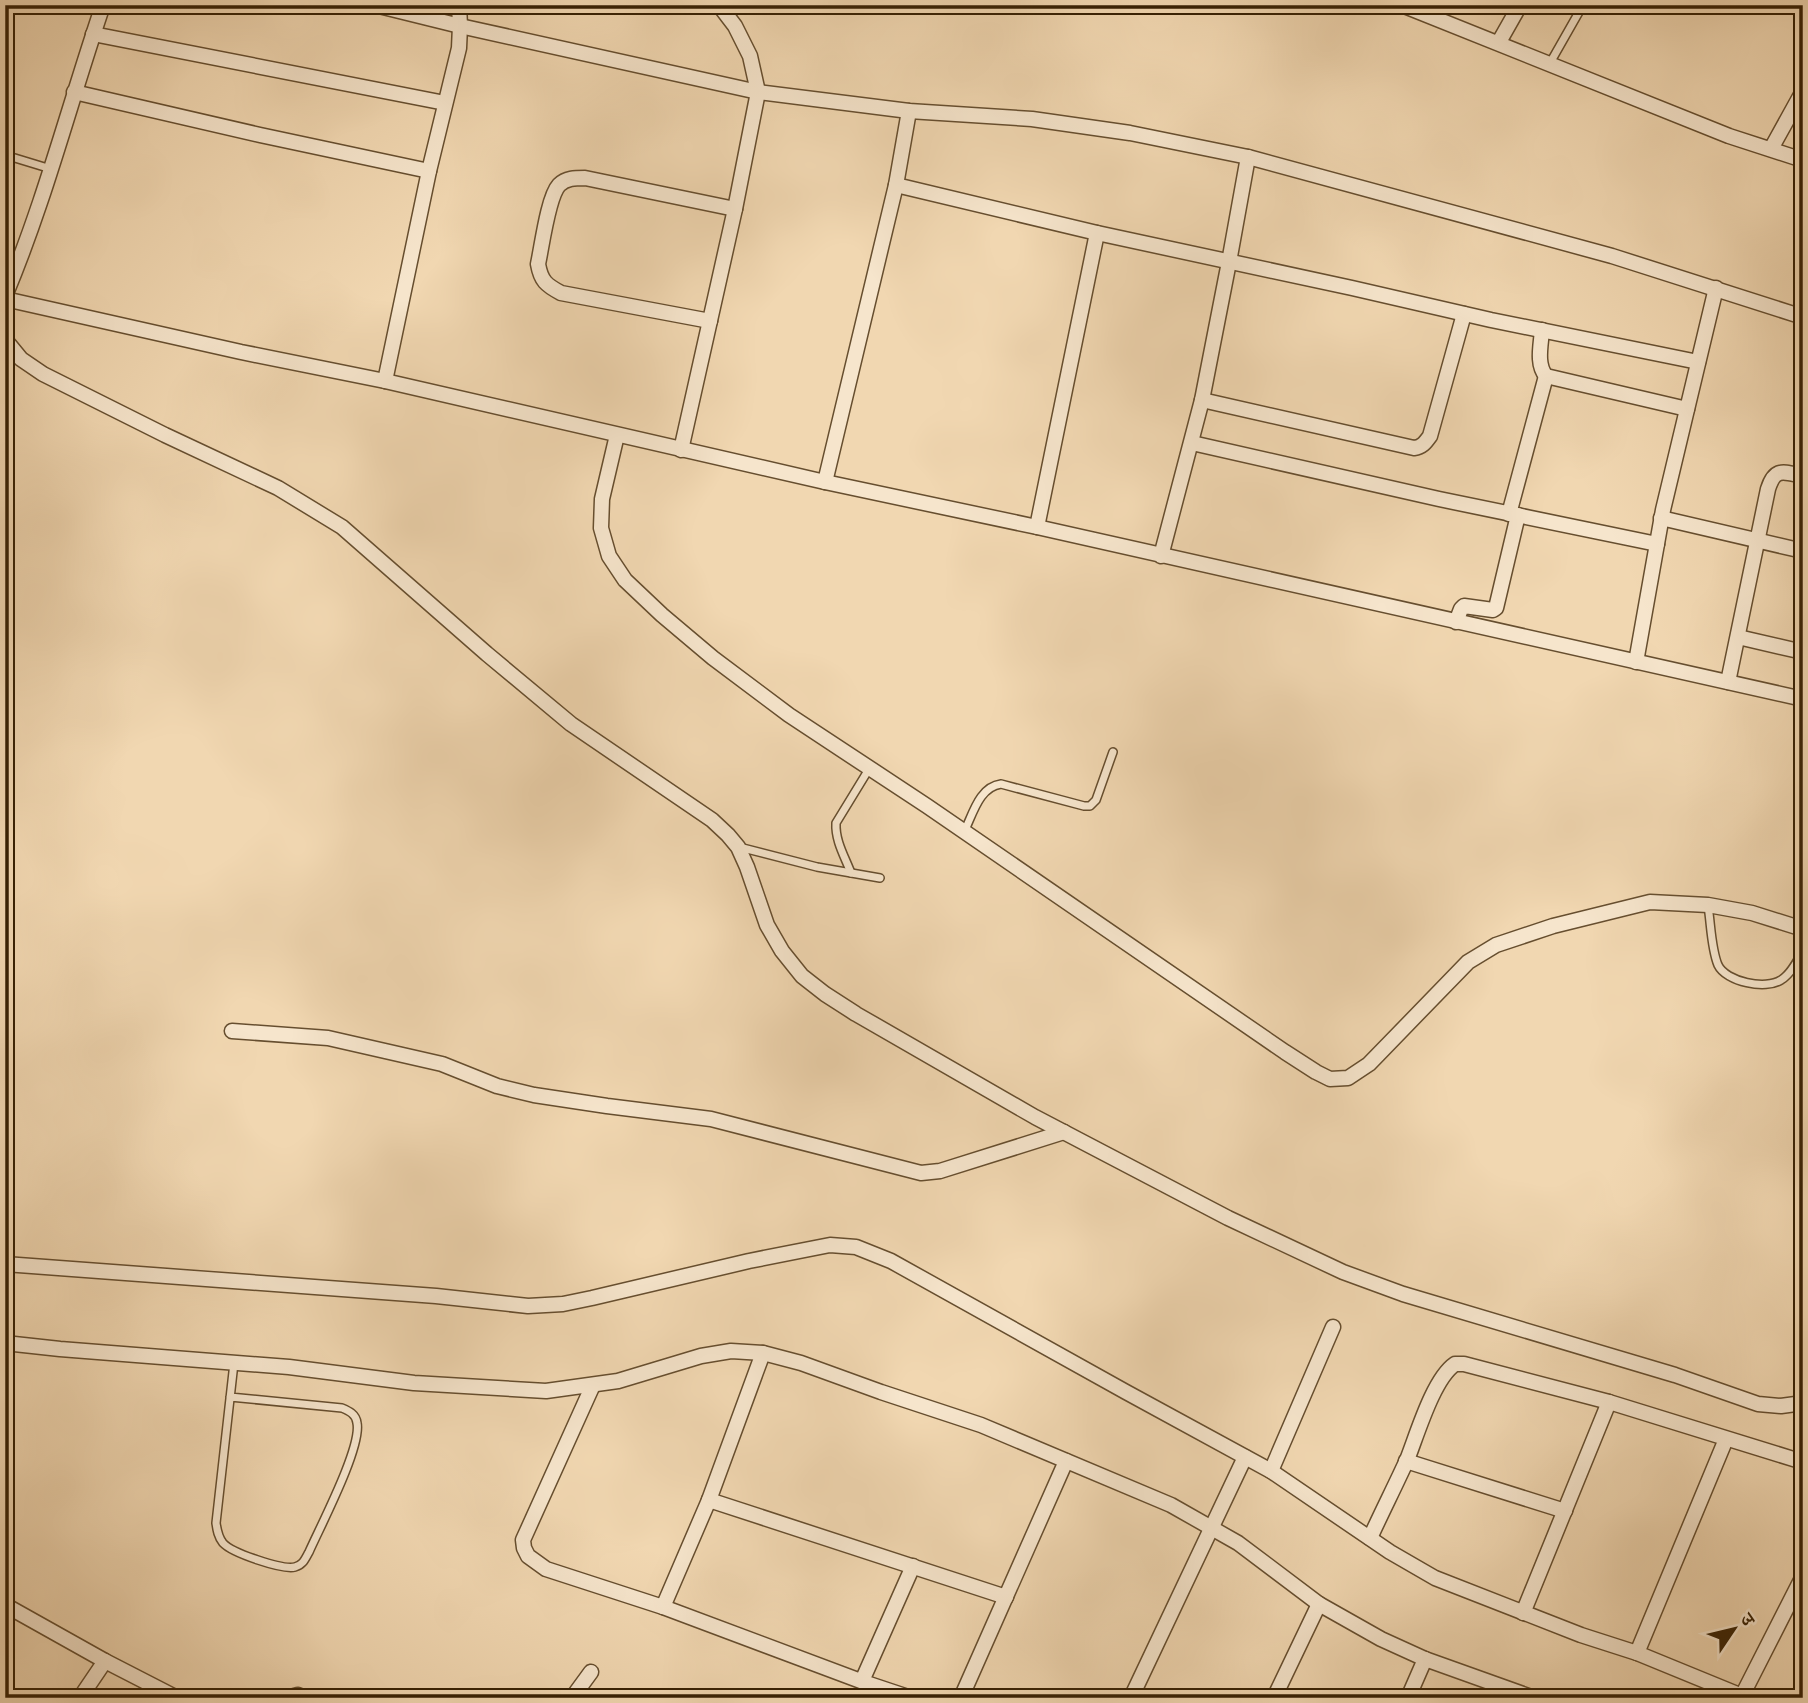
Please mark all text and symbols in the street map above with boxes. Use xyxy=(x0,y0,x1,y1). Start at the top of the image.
north arrow xyxy=(1700,1594,1770,1664)
text: उ xyxy=(1733,1607,1761,1632)

